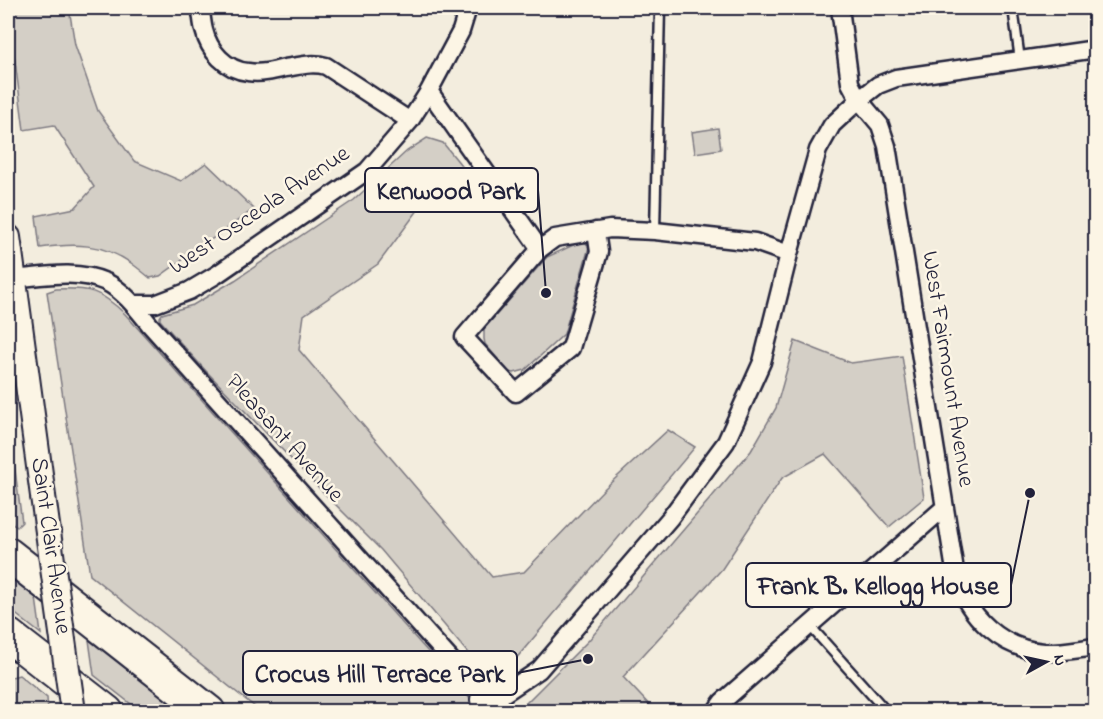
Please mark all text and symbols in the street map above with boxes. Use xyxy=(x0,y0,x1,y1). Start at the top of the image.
street label: West Osceola Avenue xyxy=(163,137,358,285)
callout: Kenwood Park xyxy=(365,168,538,212)
text: Kenwood Park xyxy=(376,174,526,212)
street label: West Fairmount Avenue xyxy=(911,249,983,490)
street label: Pleasant Avenue xyxy=(216,367,352,511)
street label: Saint Clair Avenue xyxy=(20,455,80,637)
callout: Frank B. Kellogg House xyxy=(746,563,1011,607)
text: Frank B. Kellogg House xyxy=(755,569,1000,608)
north arrow xyxy=(1016,632,1076,692)
callout: Crocus Hill Terrace Park xyxy=(243,651,517,695)
text: N xyxy=(1046,653,1072,667)
text: Crocus Hill Terrace Park xyxy=(255,657,506,695)

